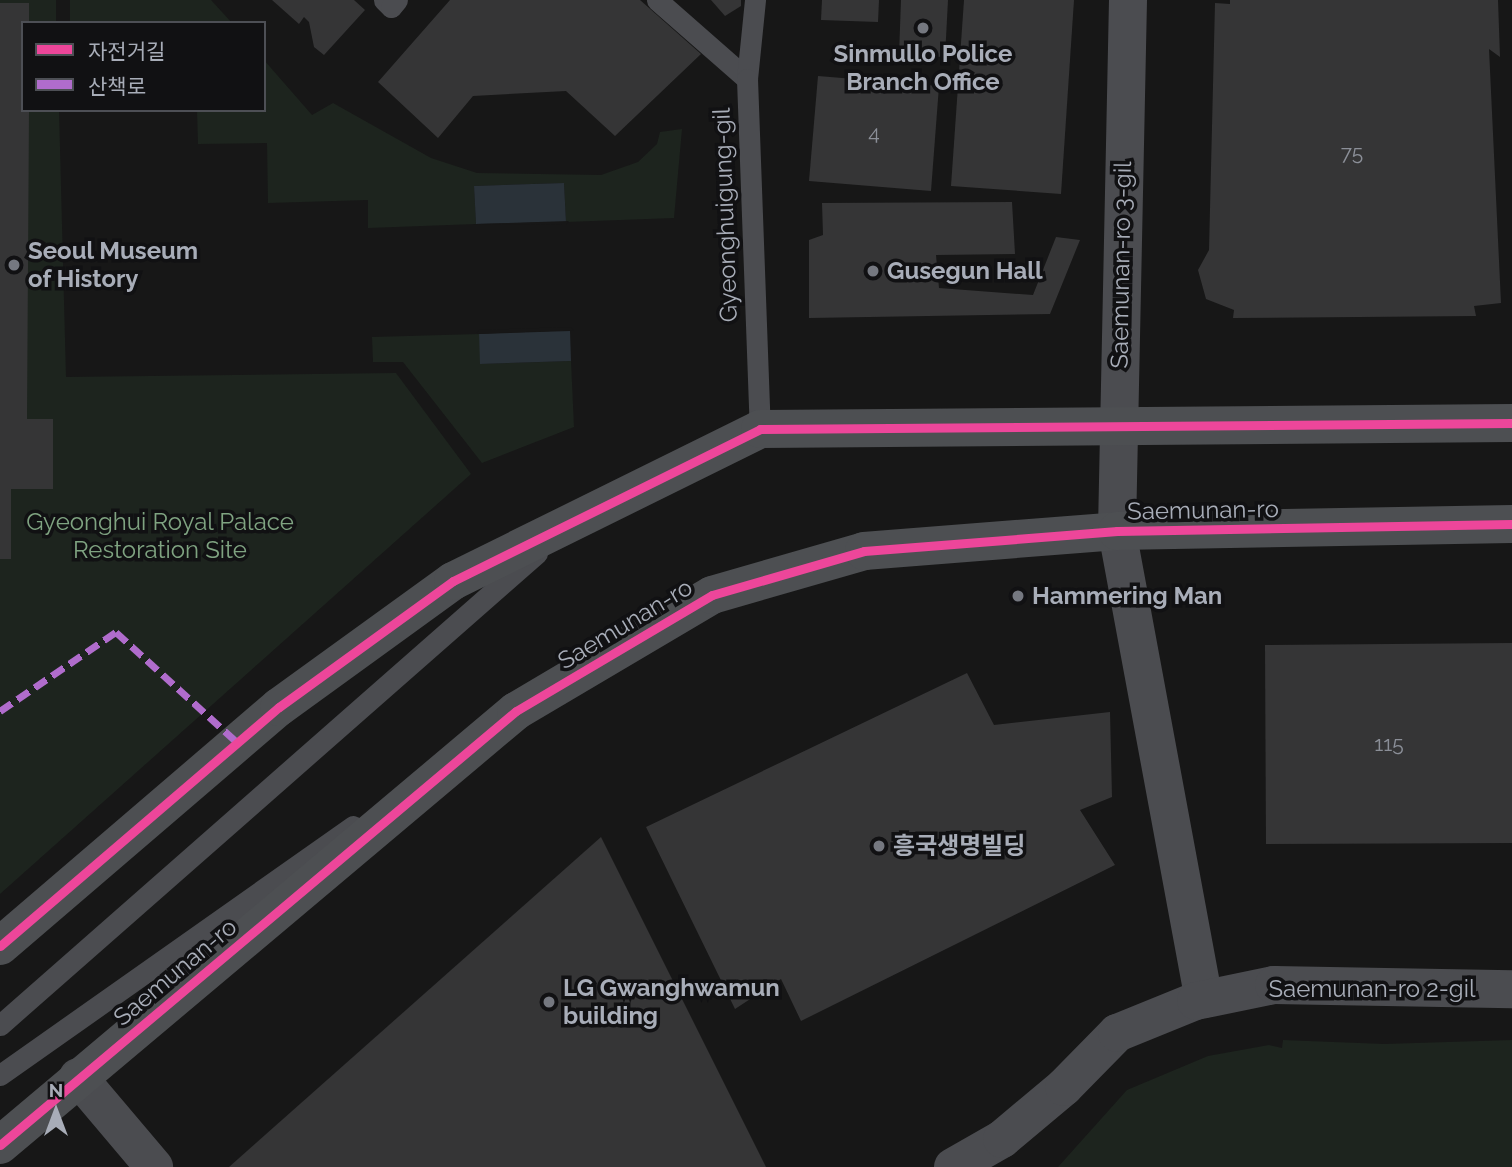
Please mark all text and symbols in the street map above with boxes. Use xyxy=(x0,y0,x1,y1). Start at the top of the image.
marker: Sinmullo Police Branch Office xyxy=(915,20,931,36)
legend xyxy=(21,21,266,112)
text: 자전거길 xyxy=(88,39,165,64)
place label: Sinmullo Police Branch Office xyxy=(834,40,1012,96)
text: 산책로 xyxy=(88,74,146,99)
street label: Gyeonghuigung-gil xyxy=(707,107,743,323)
house number: 4 xyxy=(868,120,880,146)
house number: 75 xyxy=(1341,140,1363,166)
street label: Saemunan-ro 3-gil xyxy=(1105,161,1137,369)
place label: Seoul Museum of History xyxy=(28,237,199,293)
marker: Seoul Museum of History xyxy=(6,257,22,273)
place label: Gusegun Hall xyxy=(887,257,1042,285)
marker: Gusegun Hall xyxy=(865,263,881,279)
street label: Saemunan-ro xyxy=(1127,494,1279,526)
park label: Gyeonghui Royal Palace Restoration Site xyxy=(26,508,294,564)
street label: Saemunan-ro xyxy=(553,573,697,675)
place label: Hammering Man xyxy=(1032,582,1222,610)
marker: Hammering Man xyxy=(1010,588,1026,604)
house number: 115 xyxy=(1374,731,1404,757)
place label: 흥국생명빌딩 xyxy=(893,832,1025,860)
marker: 흥국생명빌딩 xyxy=(871,838,887,854)
street label: Saemunan-ro xyxy=(108,912,242,1032)
place label: LG Gwanghwamun building xyxy=(563,974,780,1030)
street label: Saemunan-ro 2-gil xyxy=(1269,975,1475,1003)
marker: LG Gwanghwamun building xyxy=(541,994,557,1010)
north arrow xyxy=(21,1076,91,1146)
text: N xyxy=(49,1079,63,1101)

